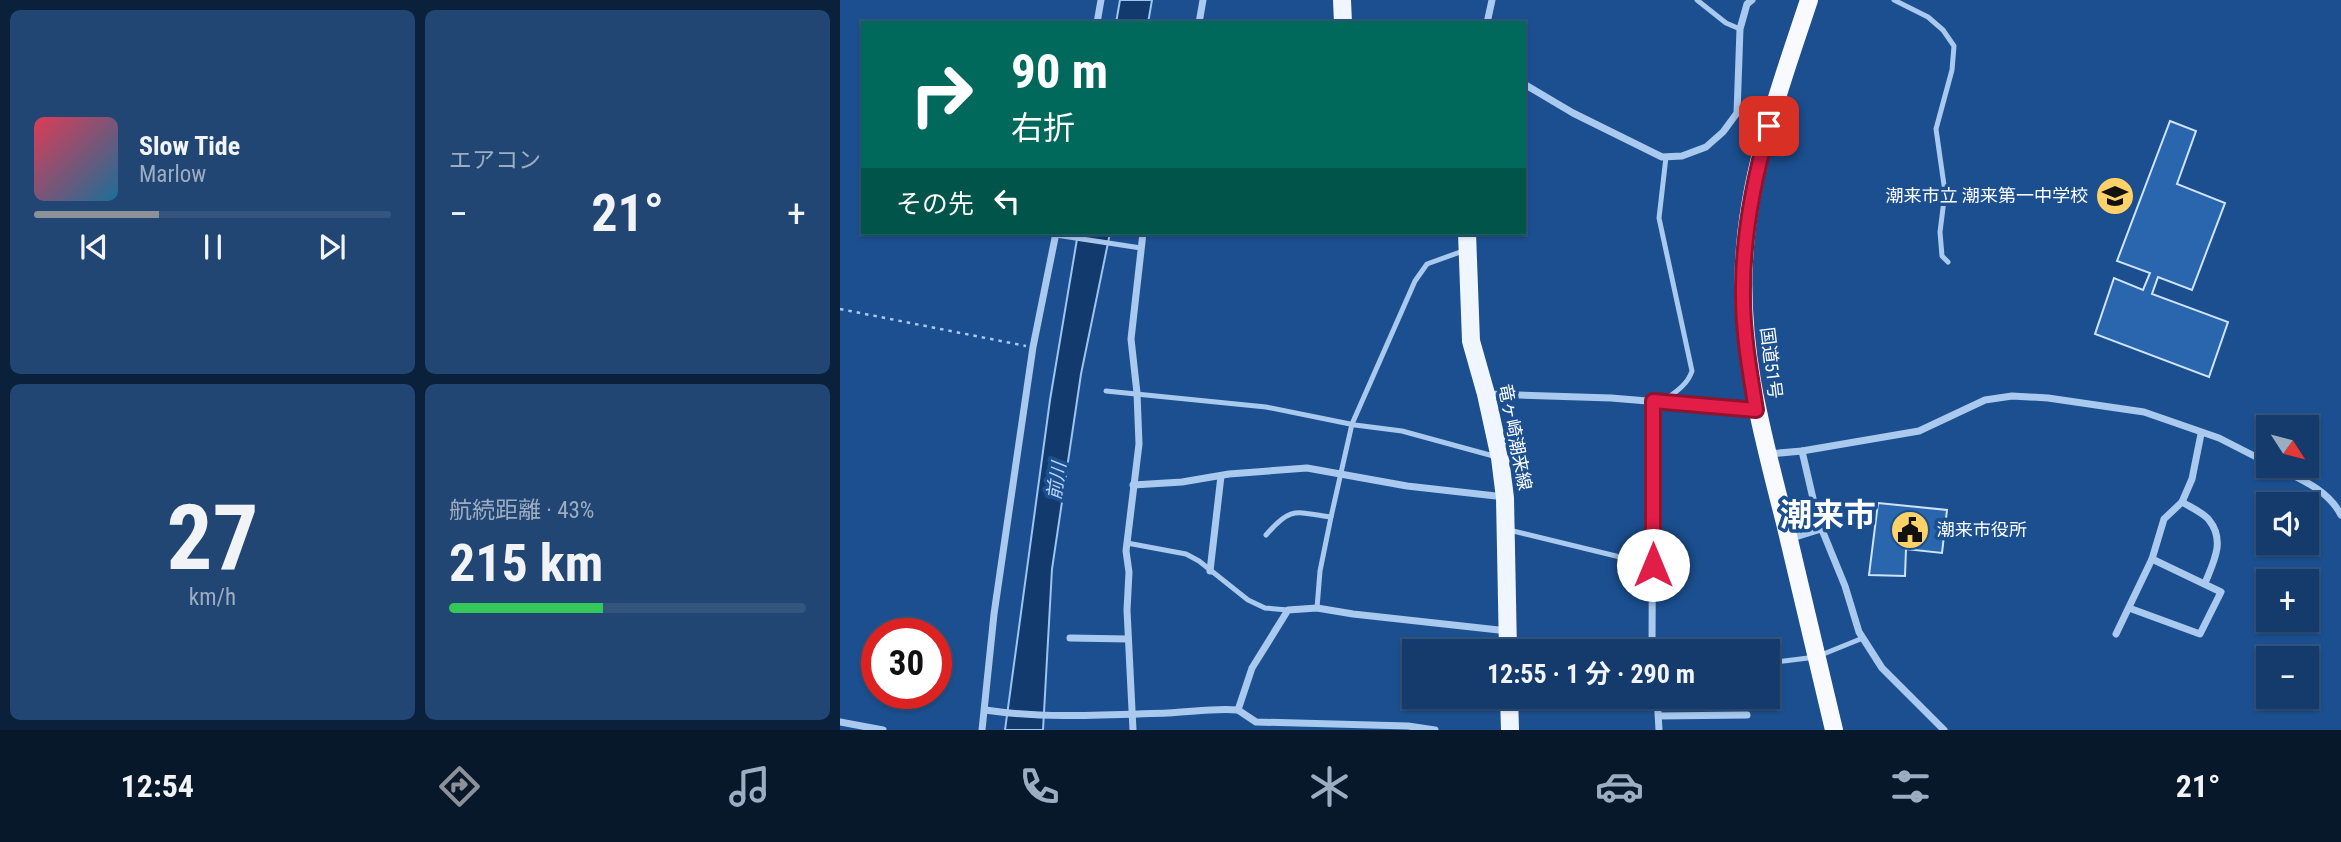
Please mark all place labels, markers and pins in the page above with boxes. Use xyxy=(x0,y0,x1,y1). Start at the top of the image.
pin xyxy=(1739,96,1799,156)
school or university icon: 潮来市立 潮来第一中学校 xyxy=(2094,175,2136,217)
place label: 潮来市立 潮来第一中学校 xyxy=(1886,185,2088,206)
public building icon: 潮来市役所 xyxy=(1889,509,1931,551)
place label: 潮来市役所 xyxy=(1937,519,2027,540)

